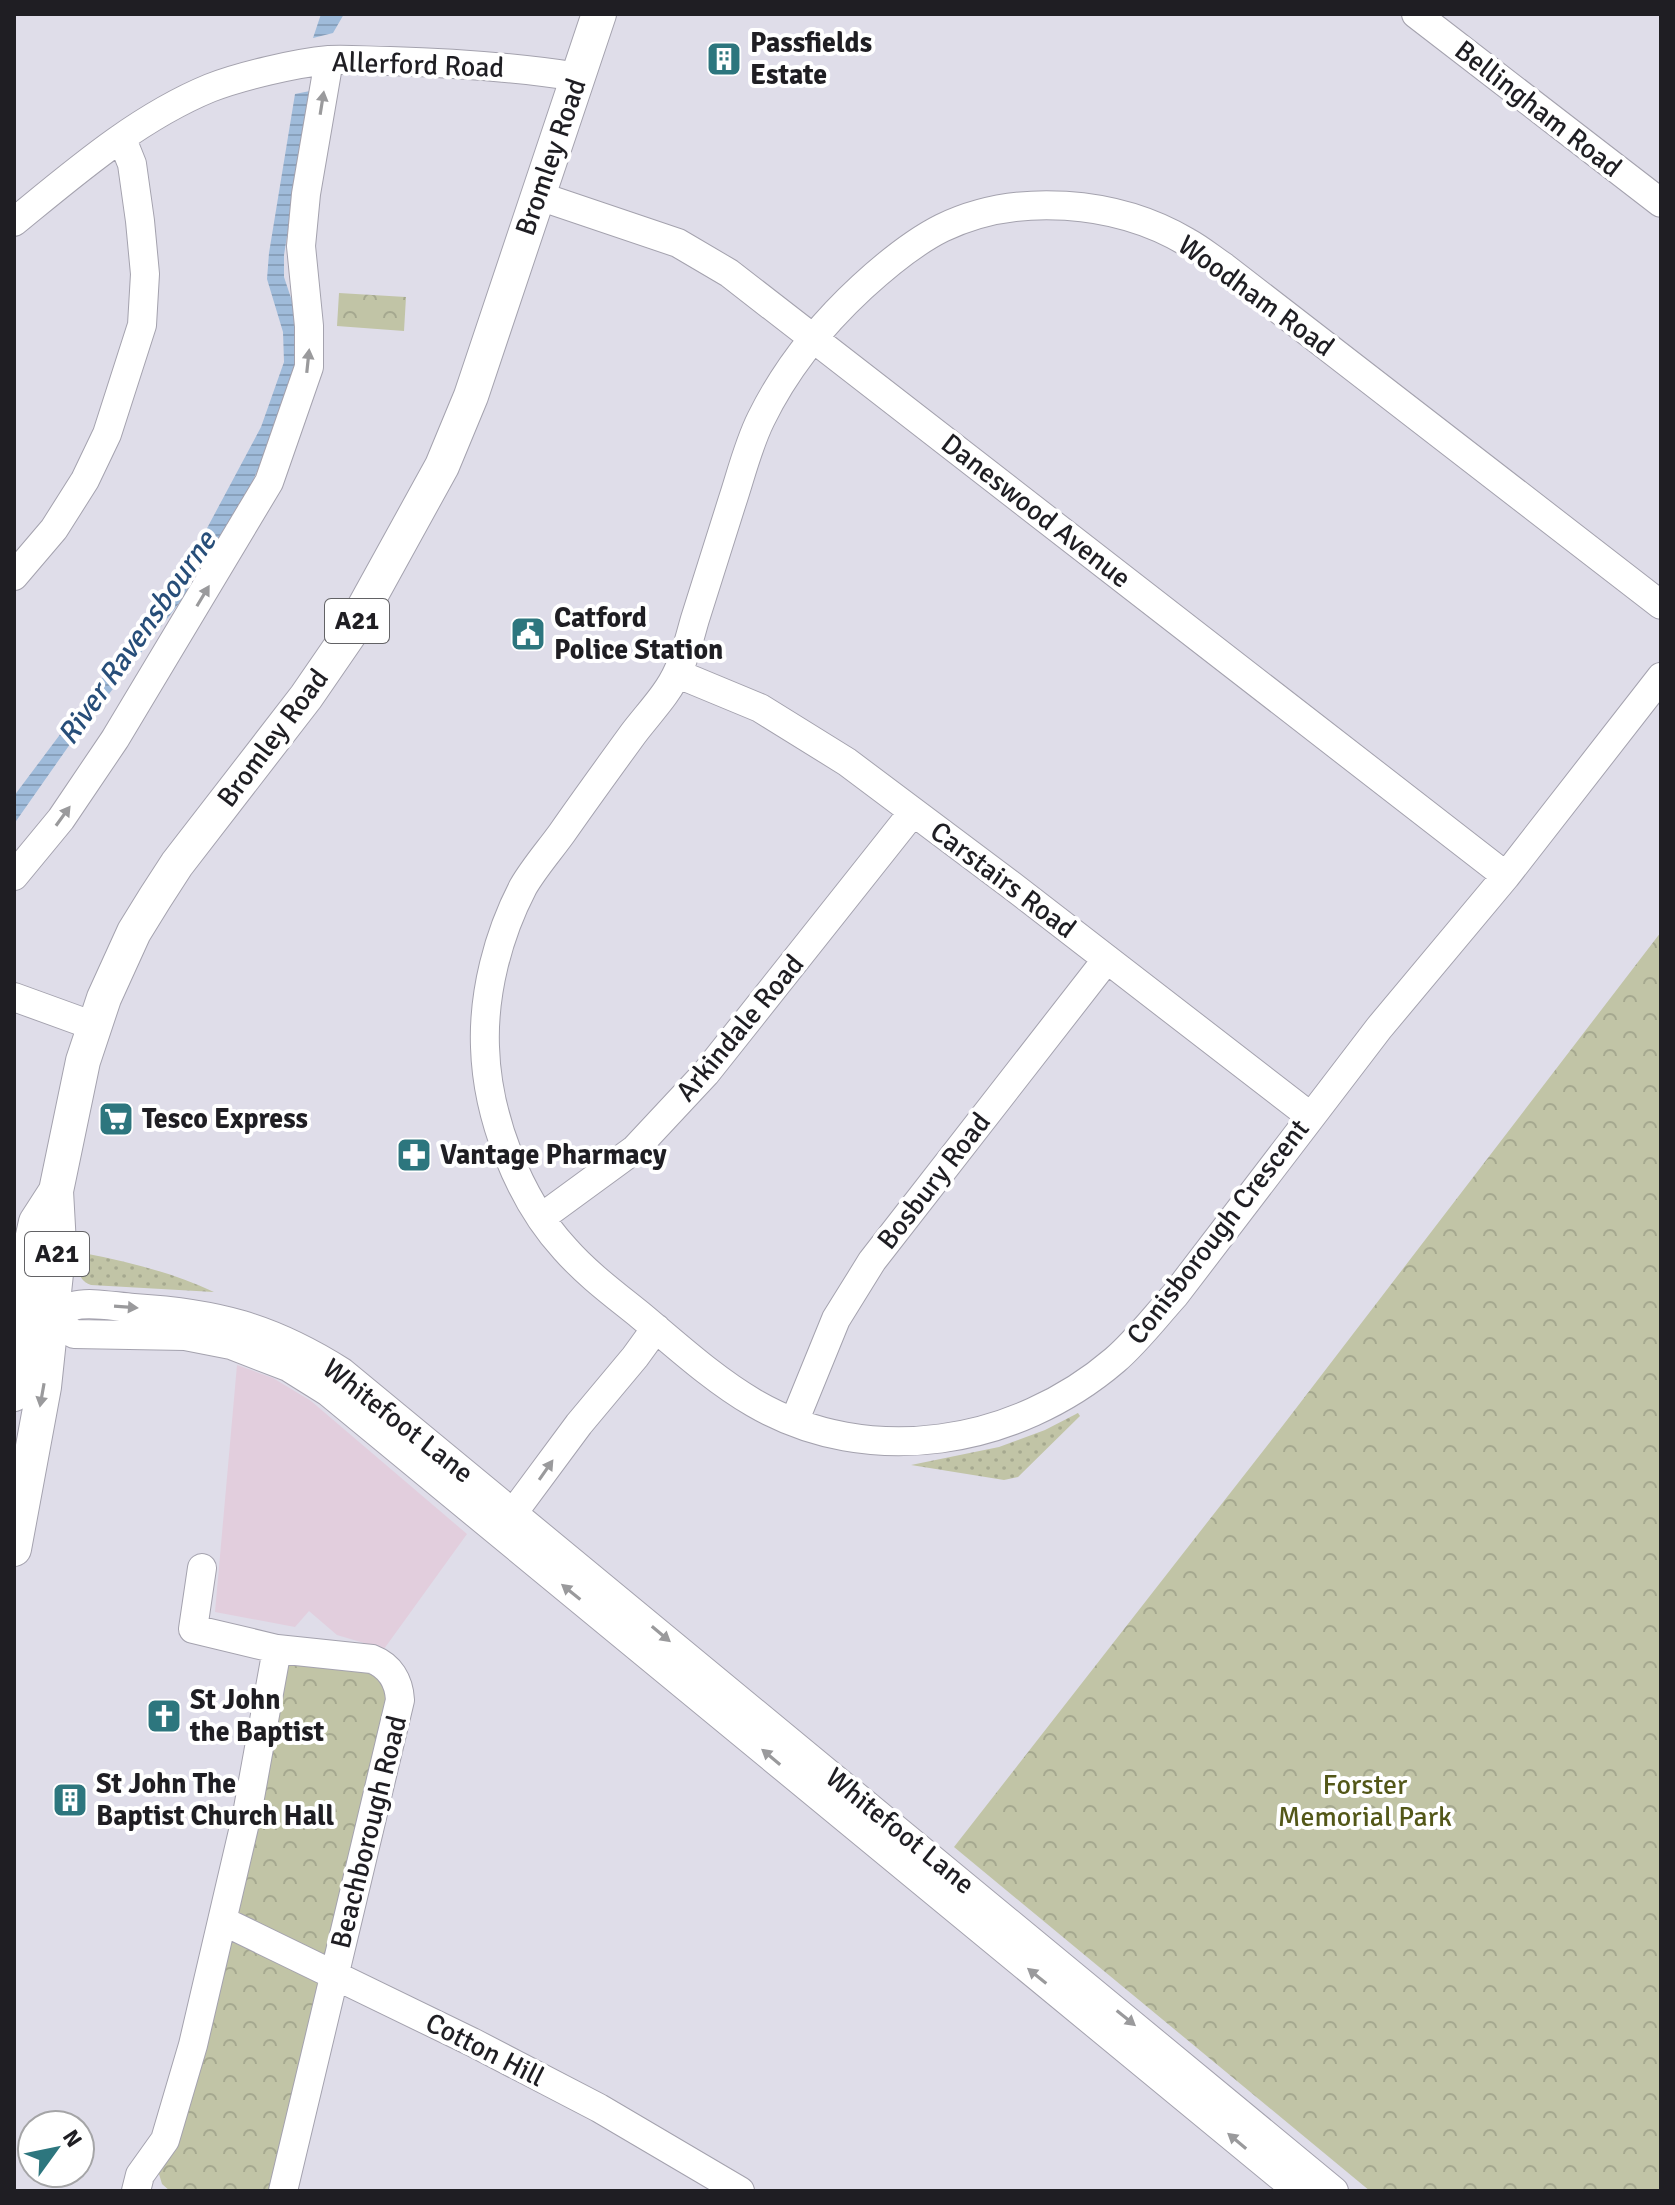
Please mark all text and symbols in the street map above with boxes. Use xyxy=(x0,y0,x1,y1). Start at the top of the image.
place label: Passfields Estate xyxy=(750,26,872,92)
street label: Bellingham Road xyxy=(1448,33,1628,185)
building icon: Passfields Estate xyxy=(705,40,743,78)
street label: Allerford Road xyxy=(331,45,505,85)
street label: Bromley Road xyxy=(508,74,594,240)
one-way arrow xyxy=(316,90,328,115)
street label: Woodham Road xyxy=(1171,228,1341,364)
one-way arrow xyxy=(302,348,315,373)
street label: Daneswood Avenue xyxy=(934,426,1138,596)
water label: River Ravensbourne xyxy=(49,522,226,752)
one-way arrow xyxy=(196,585,210,607)
road number: A21 xyxy=(325,599,389,643)
place label: Catford Police Station xyxy=(554,601,723,667)
public building icon: Catford Police Station xyxy=(509,615,547,653)
street label: Bromley Road xyxy=(210,662,336,814)
one-way arrow xyxy=(55,805,70,826)
street label: Carstairs Road xyxy=(923,814,1083,946)
street label: Arkindale Road xyxy=(669,948,811,1108)
supermarket icon: Tesco Express xyxy=(97,1100,135,1138)
place label: Tesco Express xyxy=(142,1102,308,1136)
street label: Bosbury Road xyxy=(870,1106,998,1256)
street label: Conisborough Crescent xyxy=(1119,1112,1317,1351)
pharmacy icon: Vantage Pharmacy xyxy=(395,1136,433,1174)
place label: Vantage Pharmacy xyxy=(440,1138,667,1172)
road number: A21 xyxy=(25,1232,89,1276)
one-way arrow xyxy=(114,1301,139,1314)
street label: Whitefoot Lane xyxy=(316,1352,480,1490)
one-way arrow xyxy=(36,1383,48,1408)
one-way arrow xyxy=(538,1459,554,1481)
one-way arrow xyxy=(561,1584,581,1601)
one-way arrow xyxy=(650,1625,670,1642)
place label: St John the Baptist xyxy=(189,1683,325,1749)
church icon: St John the Baptist xyxy=(145,1697,183,1735)
street label: Beachborough Road xyxy=(324,1712,414,1952)
one-way arrow xyxy=(762,1749,782,1766)
street label: Whitefoot Lane xyxy=(819,1761,981,1901)
place label: St John The Baptist Church Hall xyxy=(96,1767,335,1833)
park label: Forster Memorial Park xyxy=(1278,1768,1452,1834)
building icon: St John The Baptist Church Hall xyxy=(51,1781,89,1819)
one-way arrow xyxy=(1027,1968,1047,1985)
street label: Cotton Hill xyxy=(420,2006,550,2094)
one-way arrow xyxy=(1115,2009,1136,2026)
north arrow xyxy=(16,2109,96,2189)
text: N xyxy=(57,2125,88,2152)
one-way arrow xyxy=(1227,2133,1248,2150)

